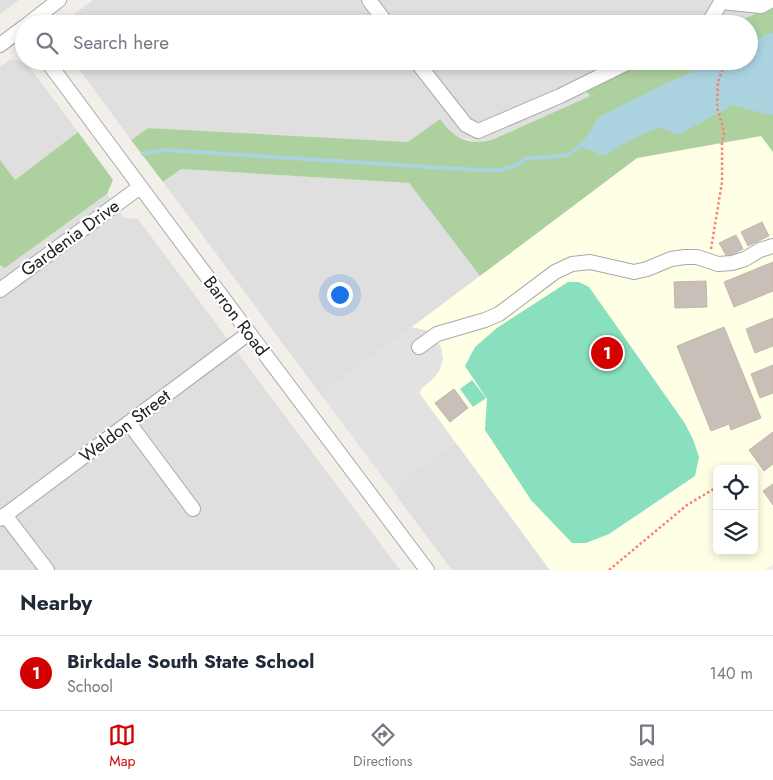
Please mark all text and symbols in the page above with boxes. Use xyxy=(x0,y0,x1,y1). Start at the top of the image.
search box xyxy=(15,15,758,70)
icon: search xyxy=(33,29,61,57)
text: Search here xyxy=(73,29,169,56)
street label: Gardenia Drive xyxy=(15,193,125,283)
street label: Barron Road xyxy=(197,271,275,361)
your location xyxy=(327,282,353,308)
pin: 1 xyxy=(591,334,623,372)
street label: Weldon Street xyxy=(74,383,176,469)
map controls xyxy=(713,465,758,555)
button: locate xyxy=(713,465,758,510)
button: layers xyxy=(713,510,758,555)
text: Nearby xyxy=(20,588,92,618)
text: Birkdale South State School xyxy=(67,648,314,675)
text: 1 xyxy=(32,662,40,685)
text: 140 m xyxy=(710,662,753,685)
text: School xyxy=(67,675,113,698)
tab: Map xyxy=(108,721,136,771)
tab: Directions xyxy=(353,721,412,771)
tab: Saved xyxy=(629,721,665,771)

